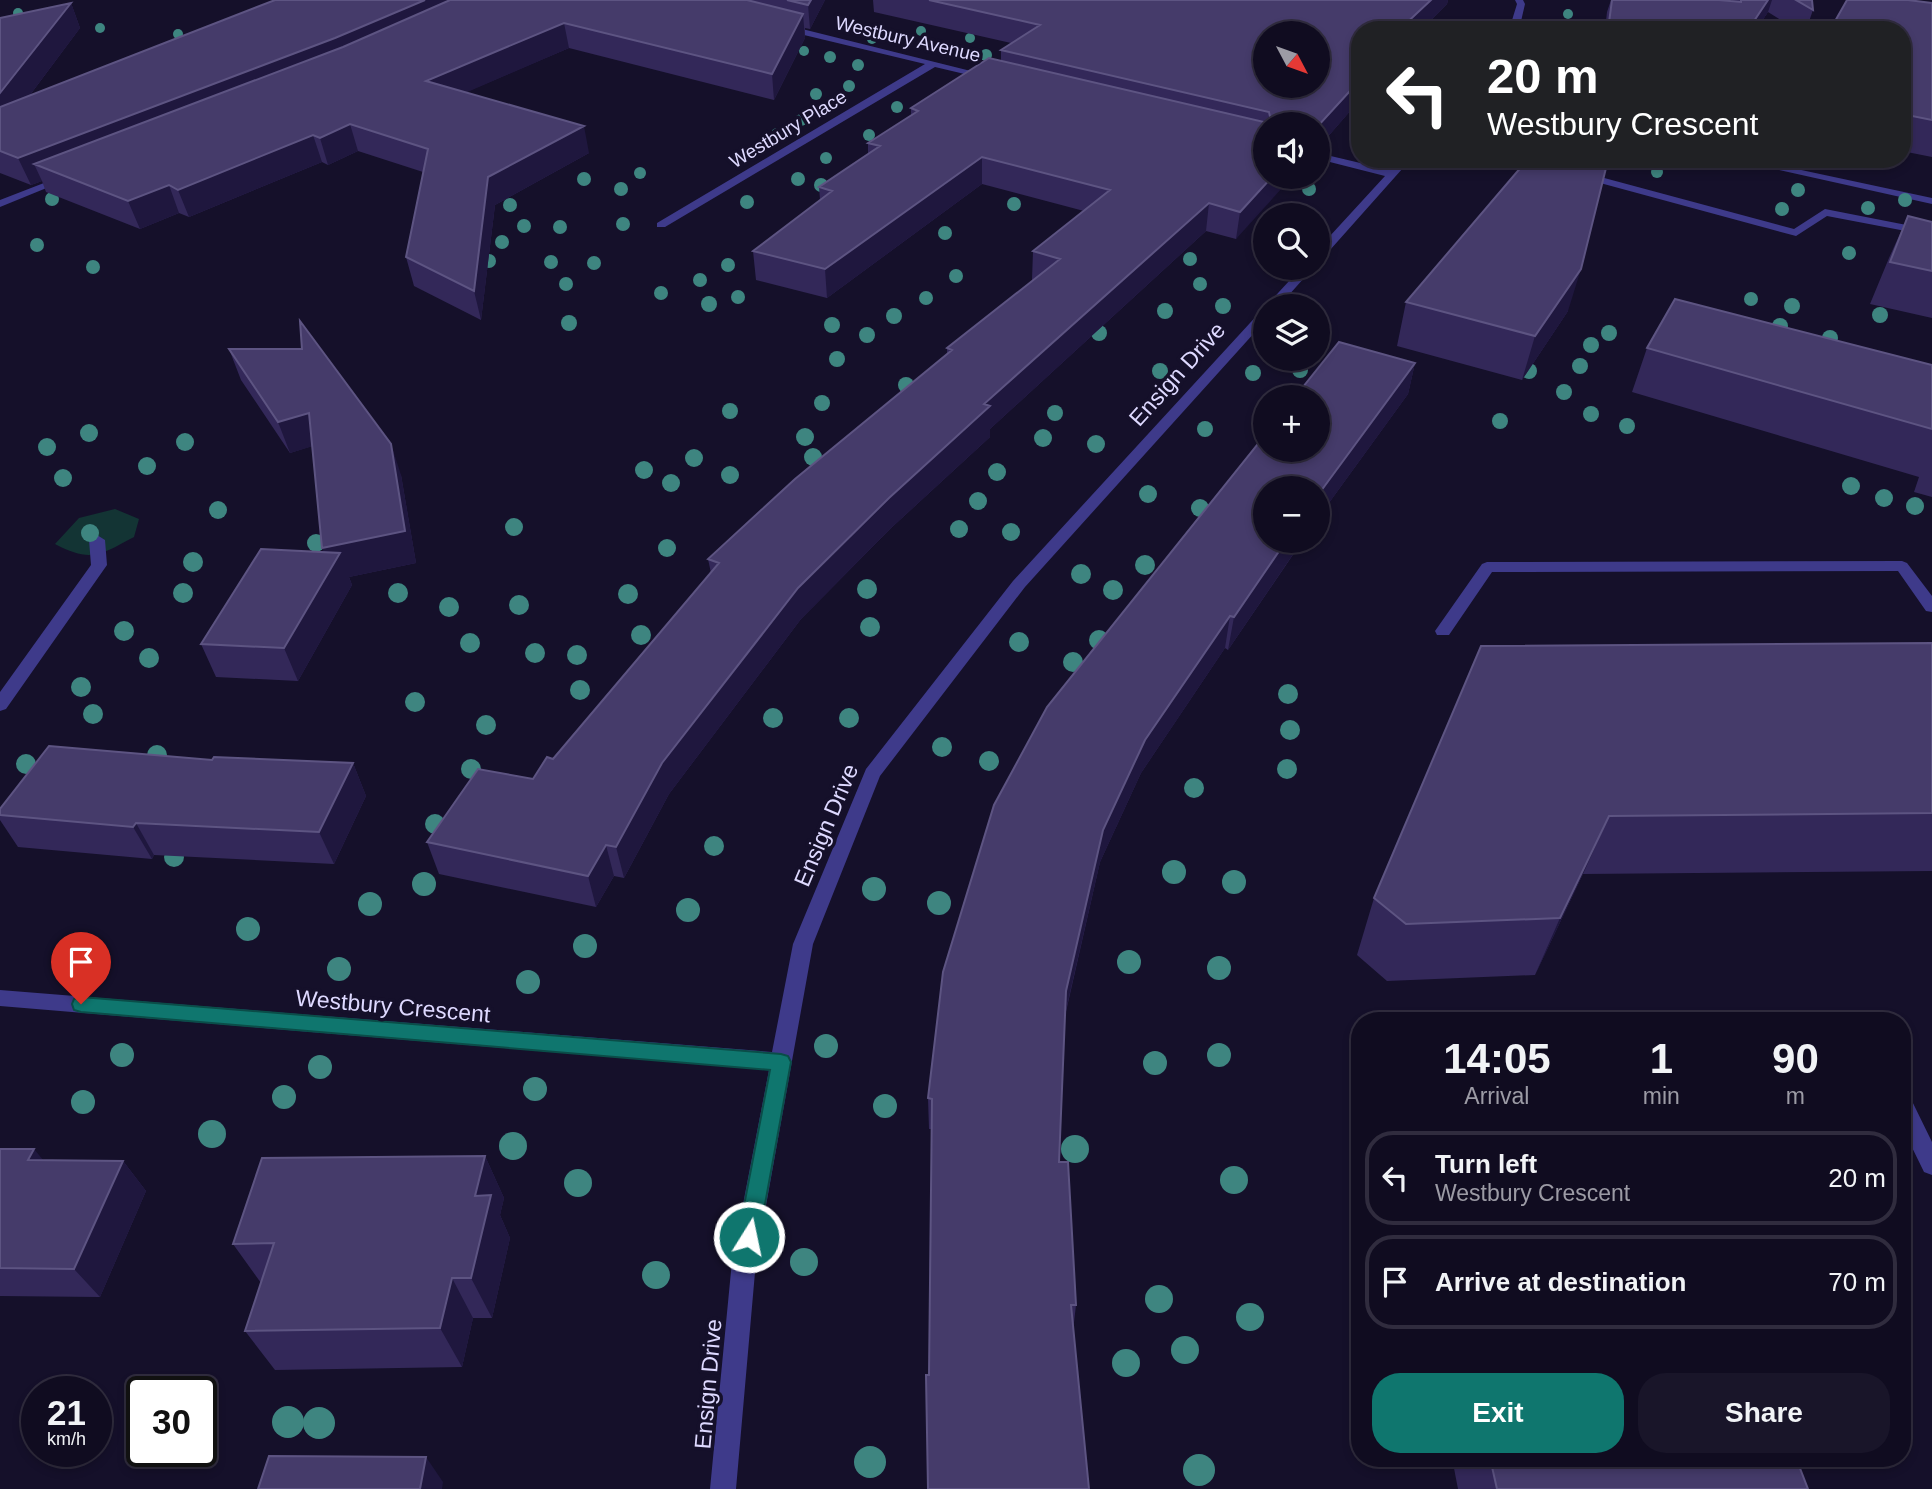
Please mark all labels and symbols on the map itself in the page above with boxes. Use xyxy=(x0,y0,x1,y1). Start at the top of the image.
street label: Westbury Avenue xyxy=(833,12,983,66)
north arrow xyxy=(1253,21,1330,98)
street label: Westbury Place xyxy=(726,86,850,172)
street label: Ensign Drive xyxy=(1124,317,1230,431)
street label: Ensign Drive xyxy=(789,760,863,890)
pin xyxy=(51,932,111,1004)
street label: Westbury Crescent xyxy=(295,985,492,1028)
position arrow xyxy=(712,1200,786,1274)
street label: Ensign Drive xyxy=(689,1318,727,1450)
speed limit sign: 30 xyxy=(126,1376,217,1467)

